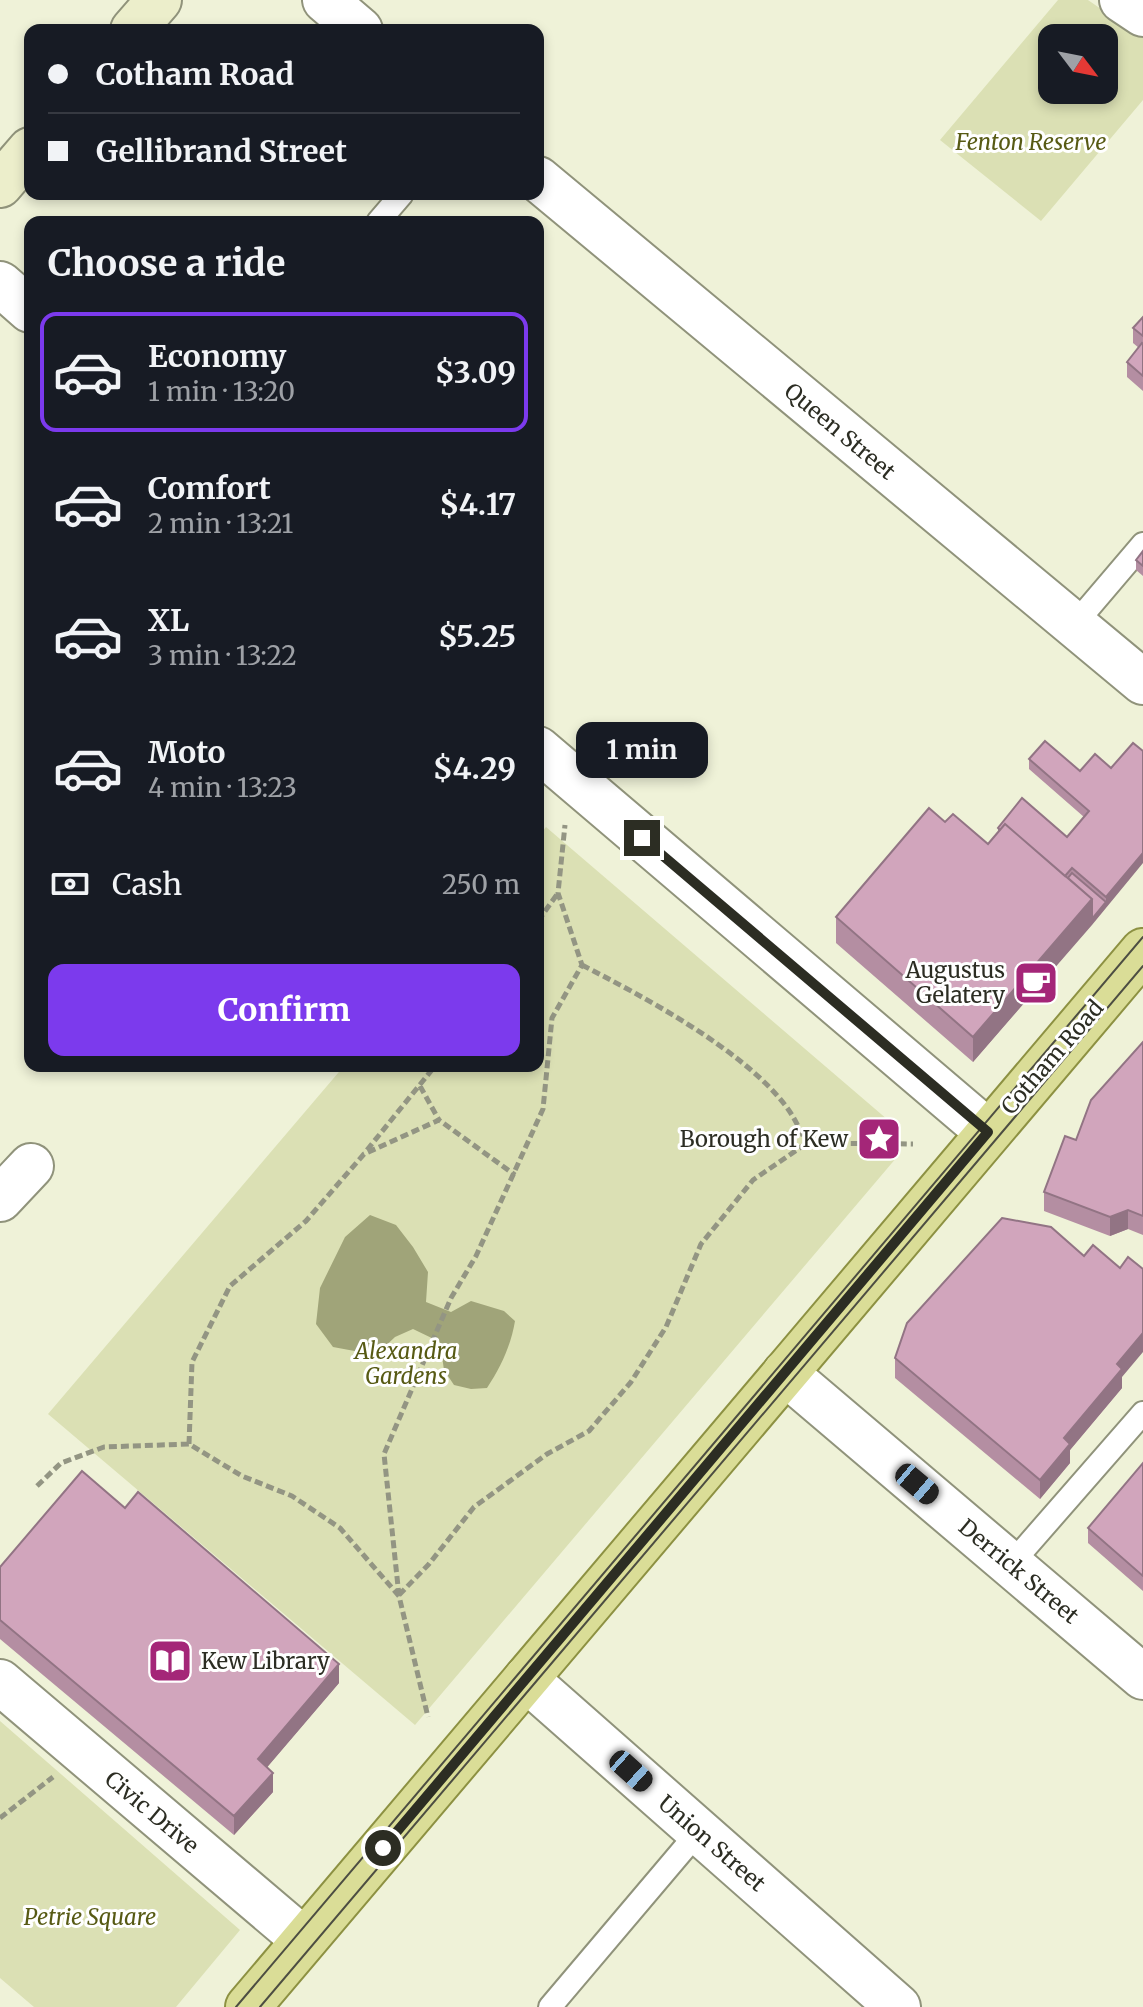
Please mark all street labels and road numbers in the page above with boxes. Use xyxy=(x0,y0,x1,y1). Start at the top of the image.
street label: Queen Street xyxy=(779,377,901,486)
street label: Cotham Road xyxy=(995,994,1109,1120)
street label: Derrick Street xyxy=(953,1513,1085,1630)
street label: Civic Drive xyxy=(99,1765,205,1859)
street label: Union Street xyxy=(653,1789,772,1897)

